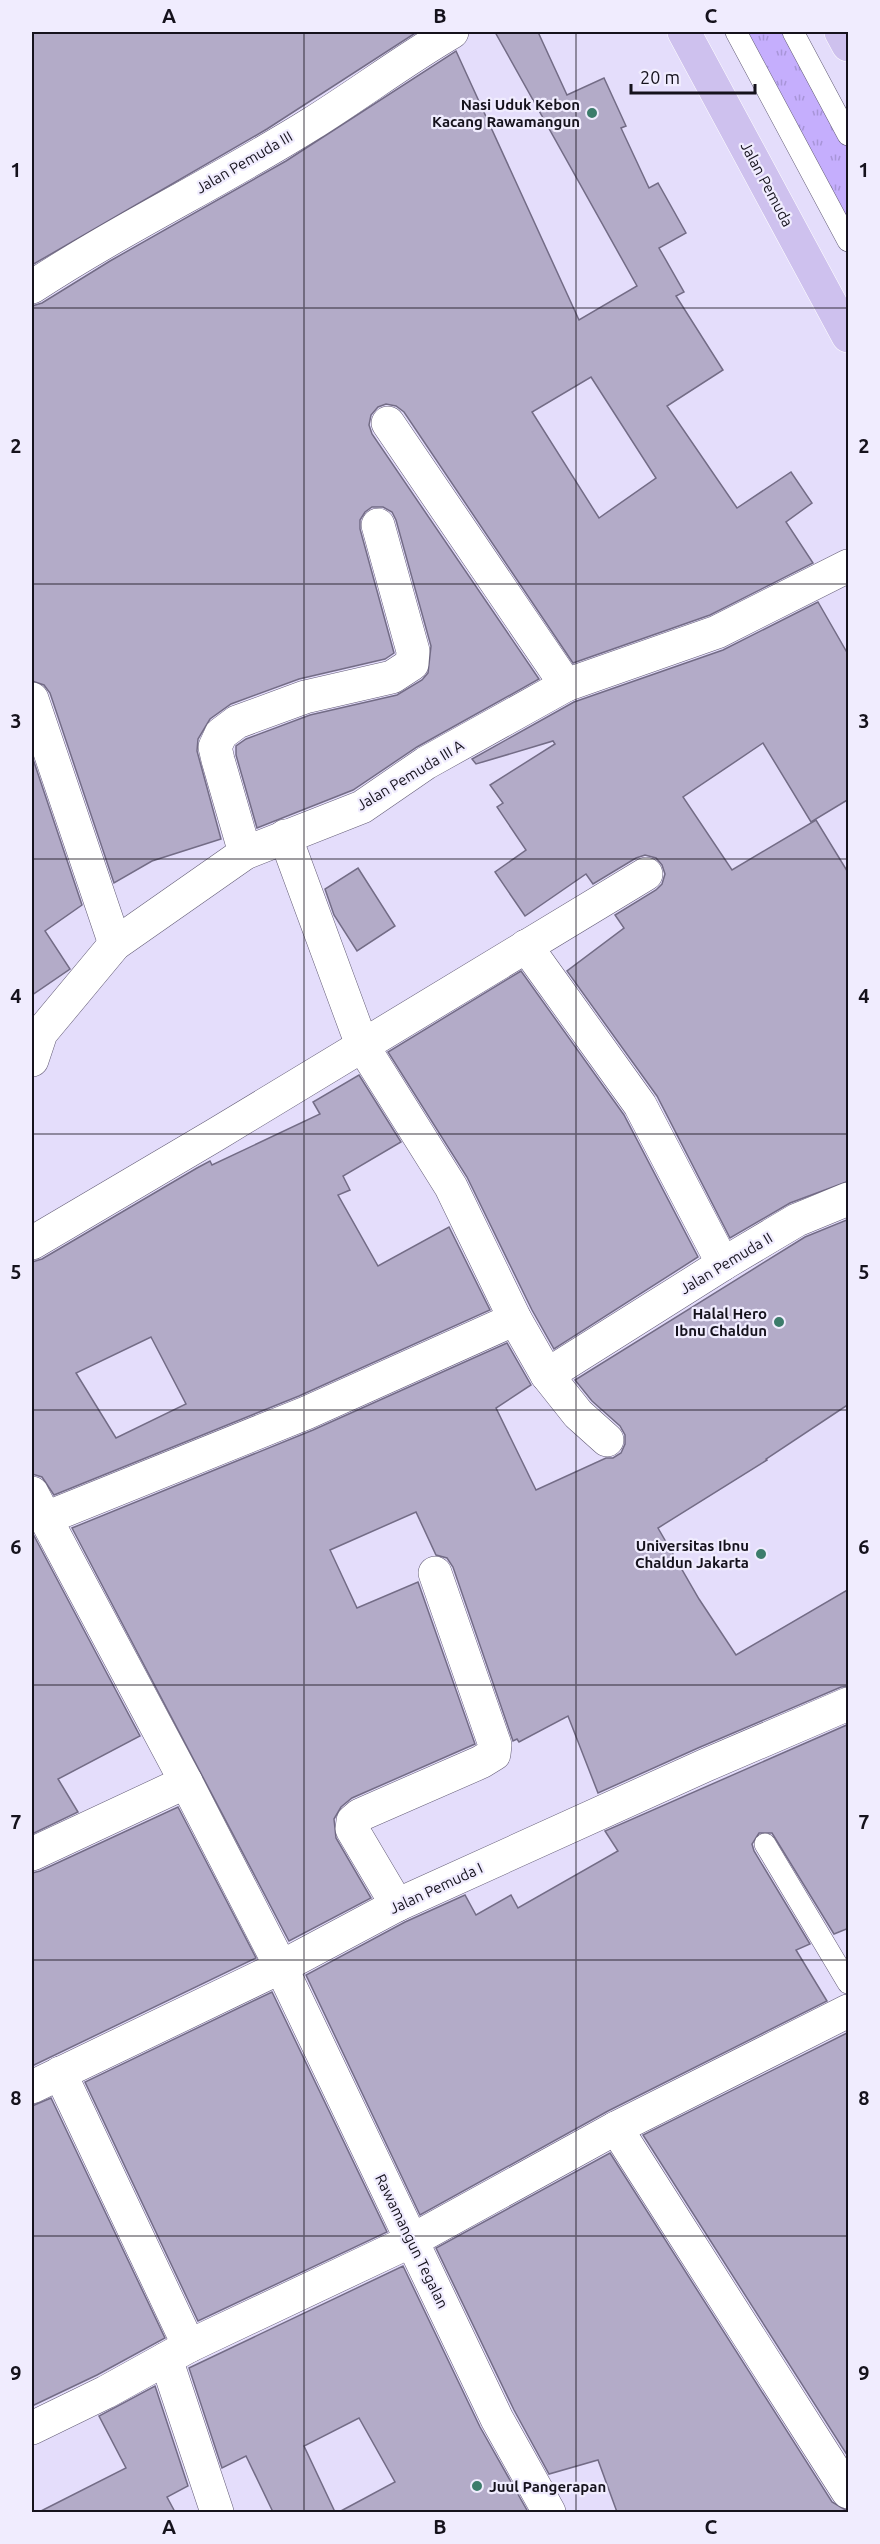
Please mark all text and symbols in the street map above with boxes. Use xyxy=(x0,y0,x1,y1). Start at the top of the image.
text: A xyxy=(162,4,176,27)
text: B xyxy=(433,4,447,27)
text: C xyxy=(705,4,718,27)
scale bar xyxy=(631,57,756,95)
text: 20 m xyxy=(640,67,680,87)
place label: Nasi Uduk Kebon Kacang Rawamangun xyxy=(432,96,580,130)
marker: Nasi Uduk Kebon Kacang Rawamangun xyxy=(585,106,599,120)
street label: Jalan Pemuda III xyxy=(193,127,295,197)
street label: Jalan Pemuda xyxy=(737,139,797,229)
text: 1 xyxy=(10,158,22,181)
text: 1 xyxy=(858,158,870,181)
text: 2 xyxy=(10,434,22,457)
text: 2 xyxy=(858,434,870,457)
text: 3 xyxy=(10,709,22,732)
text: 3 xyxy=(858,709,870,732)
street label: Jalan Pemuda III A xyxy=(353,736,467,814)
text: 4 xyxy=(10,984,22,1007)
text: 4 xyxy=(858,984,870,1007)
street label: Jalan Pemuda II xyxy=(677,1229,775,1297)
text: 5 xyxy=(10,1260,22,1283)
text: 5 xyxy=(858,1260,870,1283)
place label: Halal Hero Ibnu Chaldun xyxy=(675,1305,767,1339)
marker: Halal Hero Ibnu Chaldun xyxy=(772,1315,786,1329)
text: 6 xyxy=(10,1535,22,1558)
text: 6 xyxy=(858,1535,870,1558)
place label: Universitas Ibnu Chaldun Jakarta xyxy=(635,1537,749,1571)
marker: Universitas Ibnu Chaldun Jakarta xyxy=(754,1547,768,1561)
text: 7 xyxy=(10,1810,22,1833)
text: 7 xyxy=(858,1810,870,1833)
street label: Jalan Pemuda I xyxy=(387,1859,485,1917)
text: 8 xyxy=(10,2086,22,2109)
text: 8 xyxy=(858,2086,870,2109)
street label: Rawamangun Tegalan xyxy=(372,2171,452,2311)
text: 9 xyxy=(10,2361,22,2384)
text: 9 xyxy=(858,2361,870,2384)
place label: Juul Pangerapan xyxy=(489,2478,606,2495)
marker: Juul Pangerapan xyxy=(470,2479,484,2493)
text: A xyxy=(162,2515,176,2538)
text: B xyxy=(433,2515,447,2538)
text: C xyxy=(705,2515,718,2538)

